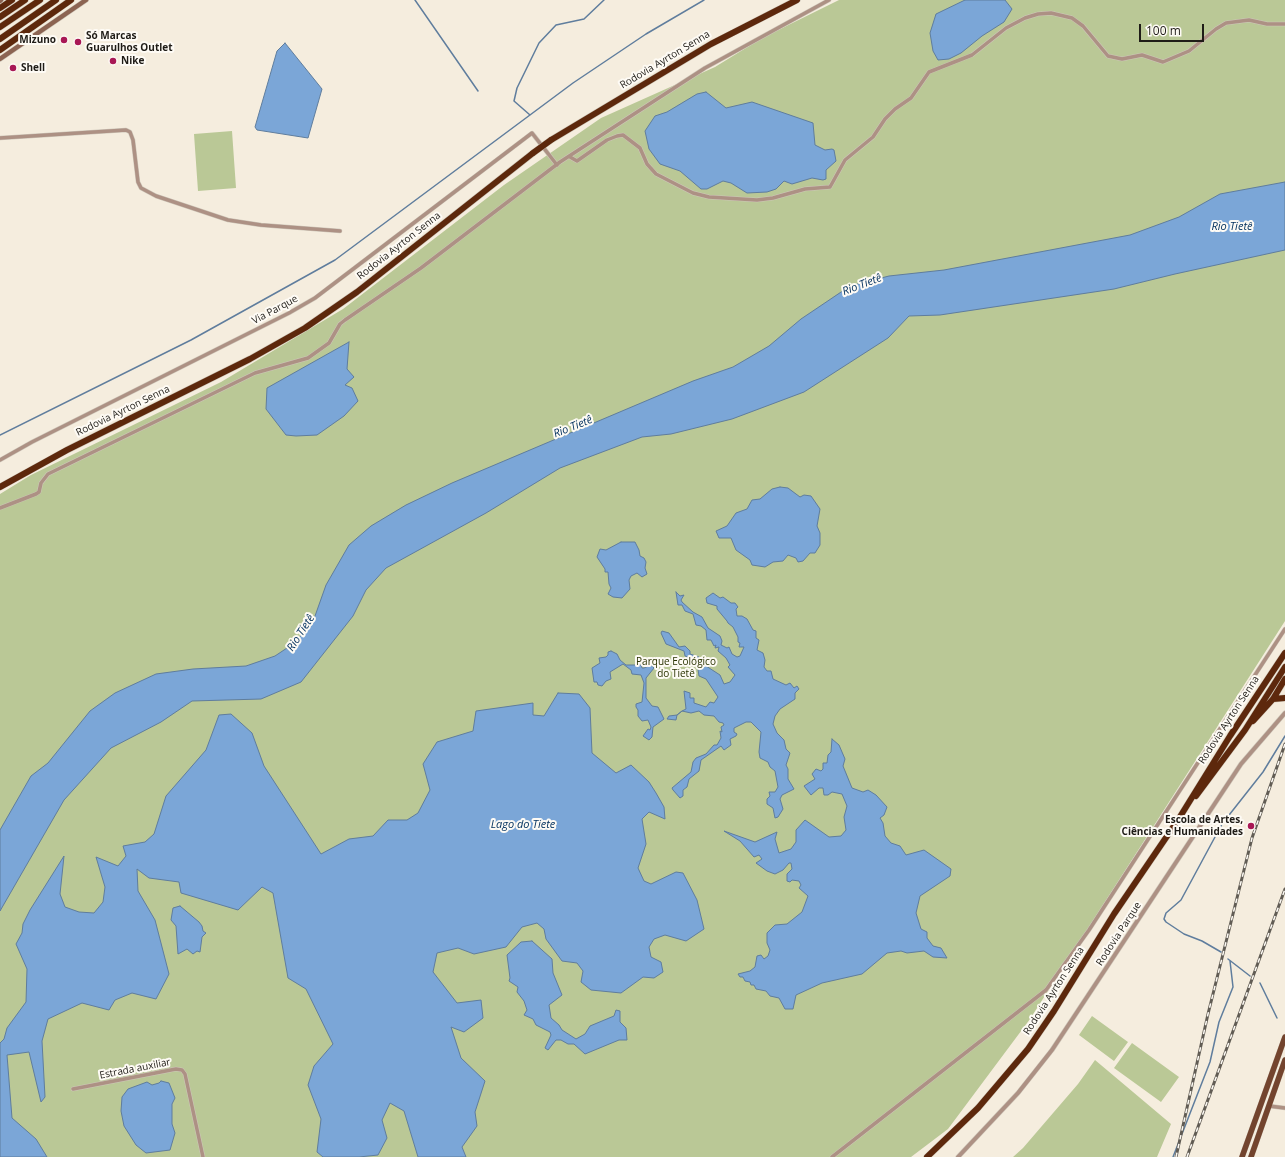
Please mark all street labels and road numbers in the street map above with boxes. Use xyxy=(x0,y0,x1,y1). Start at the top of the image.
street label: Rodovia Ayrton Senna xyxy=(618,28,712,92)
street label: Rodovia Ayrton Senna xyxy=(355,210,443,282)
street label: Via Parque xyxy=(250,293,300,327)
street label: Rodovia Ayrton Senna xyxy=(74,383,172,439)
street label: Rodovia Ayrton Senna xyxy=(1196,674,1262,766)
street label: Rodovia Parque xyxy=(1094,900,1144,968)
street label: Rodovia Ayrton Senna xyxy=(1021,945,1087,1037)
street label: Estrada auxiliar xyxy=(99,1056,171,1082)

